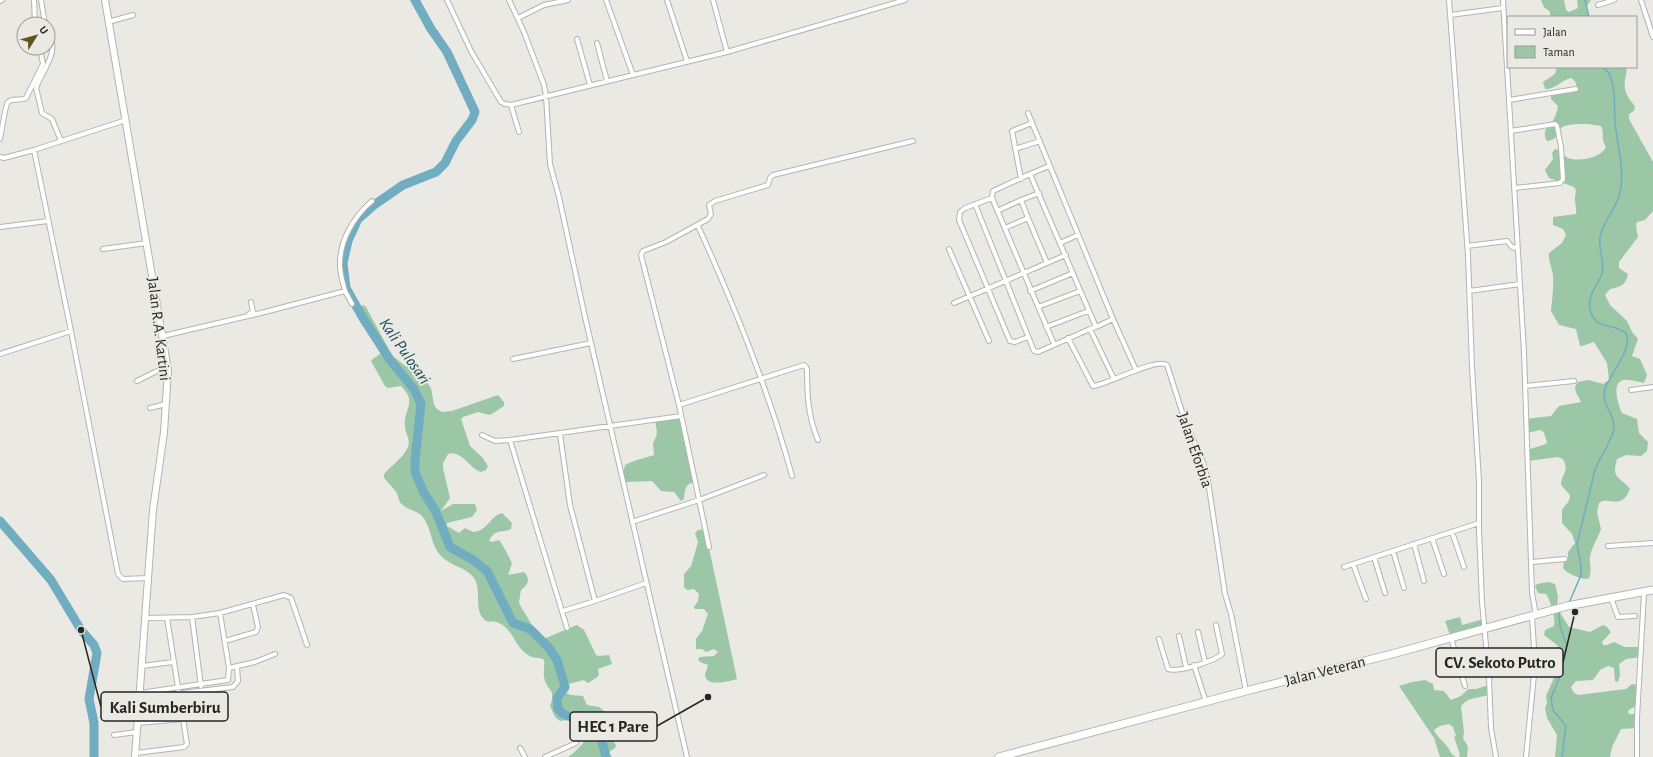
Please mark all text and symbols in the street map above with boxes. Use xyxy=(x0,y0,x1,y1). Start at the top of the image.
north arrow xyxy=(16,16,56,56)
legend xyxy=(1507,16,1637,68)
text: U xyxy=(37,24,50,36)
text: Jalan xyxy=(1543,26,1567,38)
text: Taman xyxy=(1543,46,1575,58)
street label: Jalan R.A. Kartini xyxy=(145,276,173,382)
water label: Kali Pulosari xyxy=(376,315,434,387)
street label: Jalan Eforbia xyxy=(1175,410,1215,490)
callout: CV. Sekoto Putro xyxy=(1436,648,1563,677)
street label: Jalan Veteran xyxy=(1283,653,1367,689)
text: CV. Sekoto Putro xyxy=(1444,654,1556,671)
callout: Kali Sumberbiru xyxy=(101,692,228,721)
text: Kali Sumberbiru xyxy=(109,699,221,716)
callout: HEC 1 Pare xyxy=(570,712,657,741)
text: HEC 1 Pare xyxy=(577,718,649,735)

